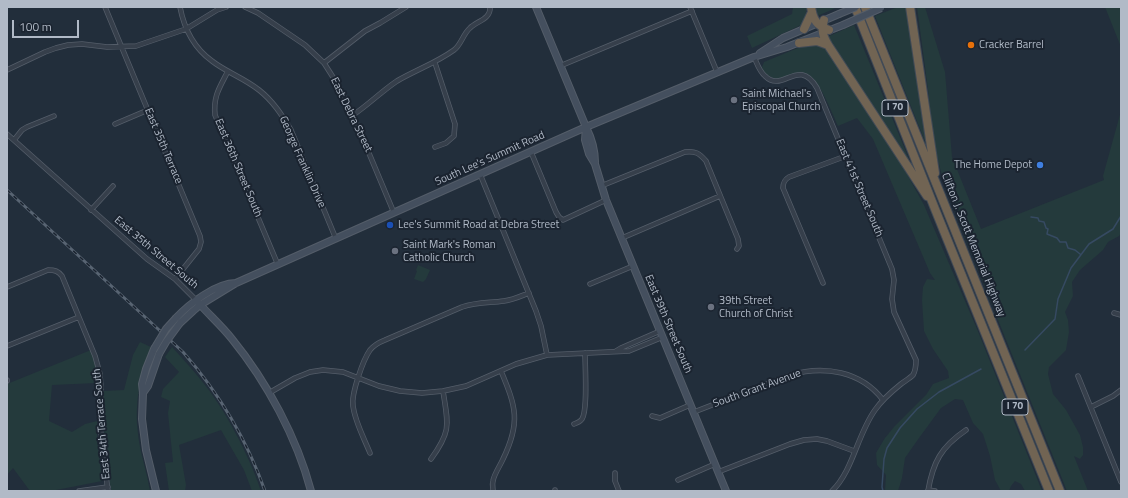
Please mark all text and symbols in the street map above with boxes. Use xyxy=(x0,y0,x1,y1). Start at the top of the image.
scale bar xyxy=(14,12,81,38)
text: 100 m xyxy=(19,17,52,36)
place label: Cracker Barrel xyxy=(979,38,1044,52)
marker: Cracker Barrel xyxy=(966,40,976,50)
street label: East Debra Street xyxy=(327,75,375,155)
place label: Saint Michael's Episcopal Church xyxy=(742,87,820,113)
marker: Saint Michael's Episcopal Church xyxy=(729,95,739,105)
road number: I 70 xyxy=(882,100,908,116)
street label: East 35th Terrace xyxy=(141,106,185,186)
street label: George Franklin Drive xyxy=(276,114,328,210)
street label: East 36th Street South xyxy=(211,117,265,219)
street label: South Lee's Summit Road xyxy=(433,129,547,189)
street label: East 41st Street South xyxy=(832,137,886,239)
place label: The Home Depot xyxy=(954,158,1032,172)
marker: The Home Depot xyxy=(1035,160,1045,170)
street label: Clifton J. Scott Memorial Highway xyxy=(938,171,1008,319)
street label: East 35th Street South xyxy=(111,214,201,292)
place label: Lee's Summit Road at Debra Street xyxy=(398,218,559,232)
marker: Lee's Summit Road at Debra Street xyxy=(385,220,395,230)
place label: Saint Mark's Roman Catholic Church xyxy=(403,238,496,264)
marker: Saint Mark's Roman Catholic Church xyxy=(390,246,400,256)
street label: East 39th Street South xyxy=(641,273,695,375)
place label: 39th Street Church of Christ xyxy=(719,294,793,320)
marker: 39th Street Church of Christ xyxy=(706,302,716,312)
street label: South Grant Avenue xyxy=(711,367,803,411)
street label: East 34th Terrace South xyxy=(91,368,113,480)
road number: I 70 xyxy=(1002,399,1028,415)

